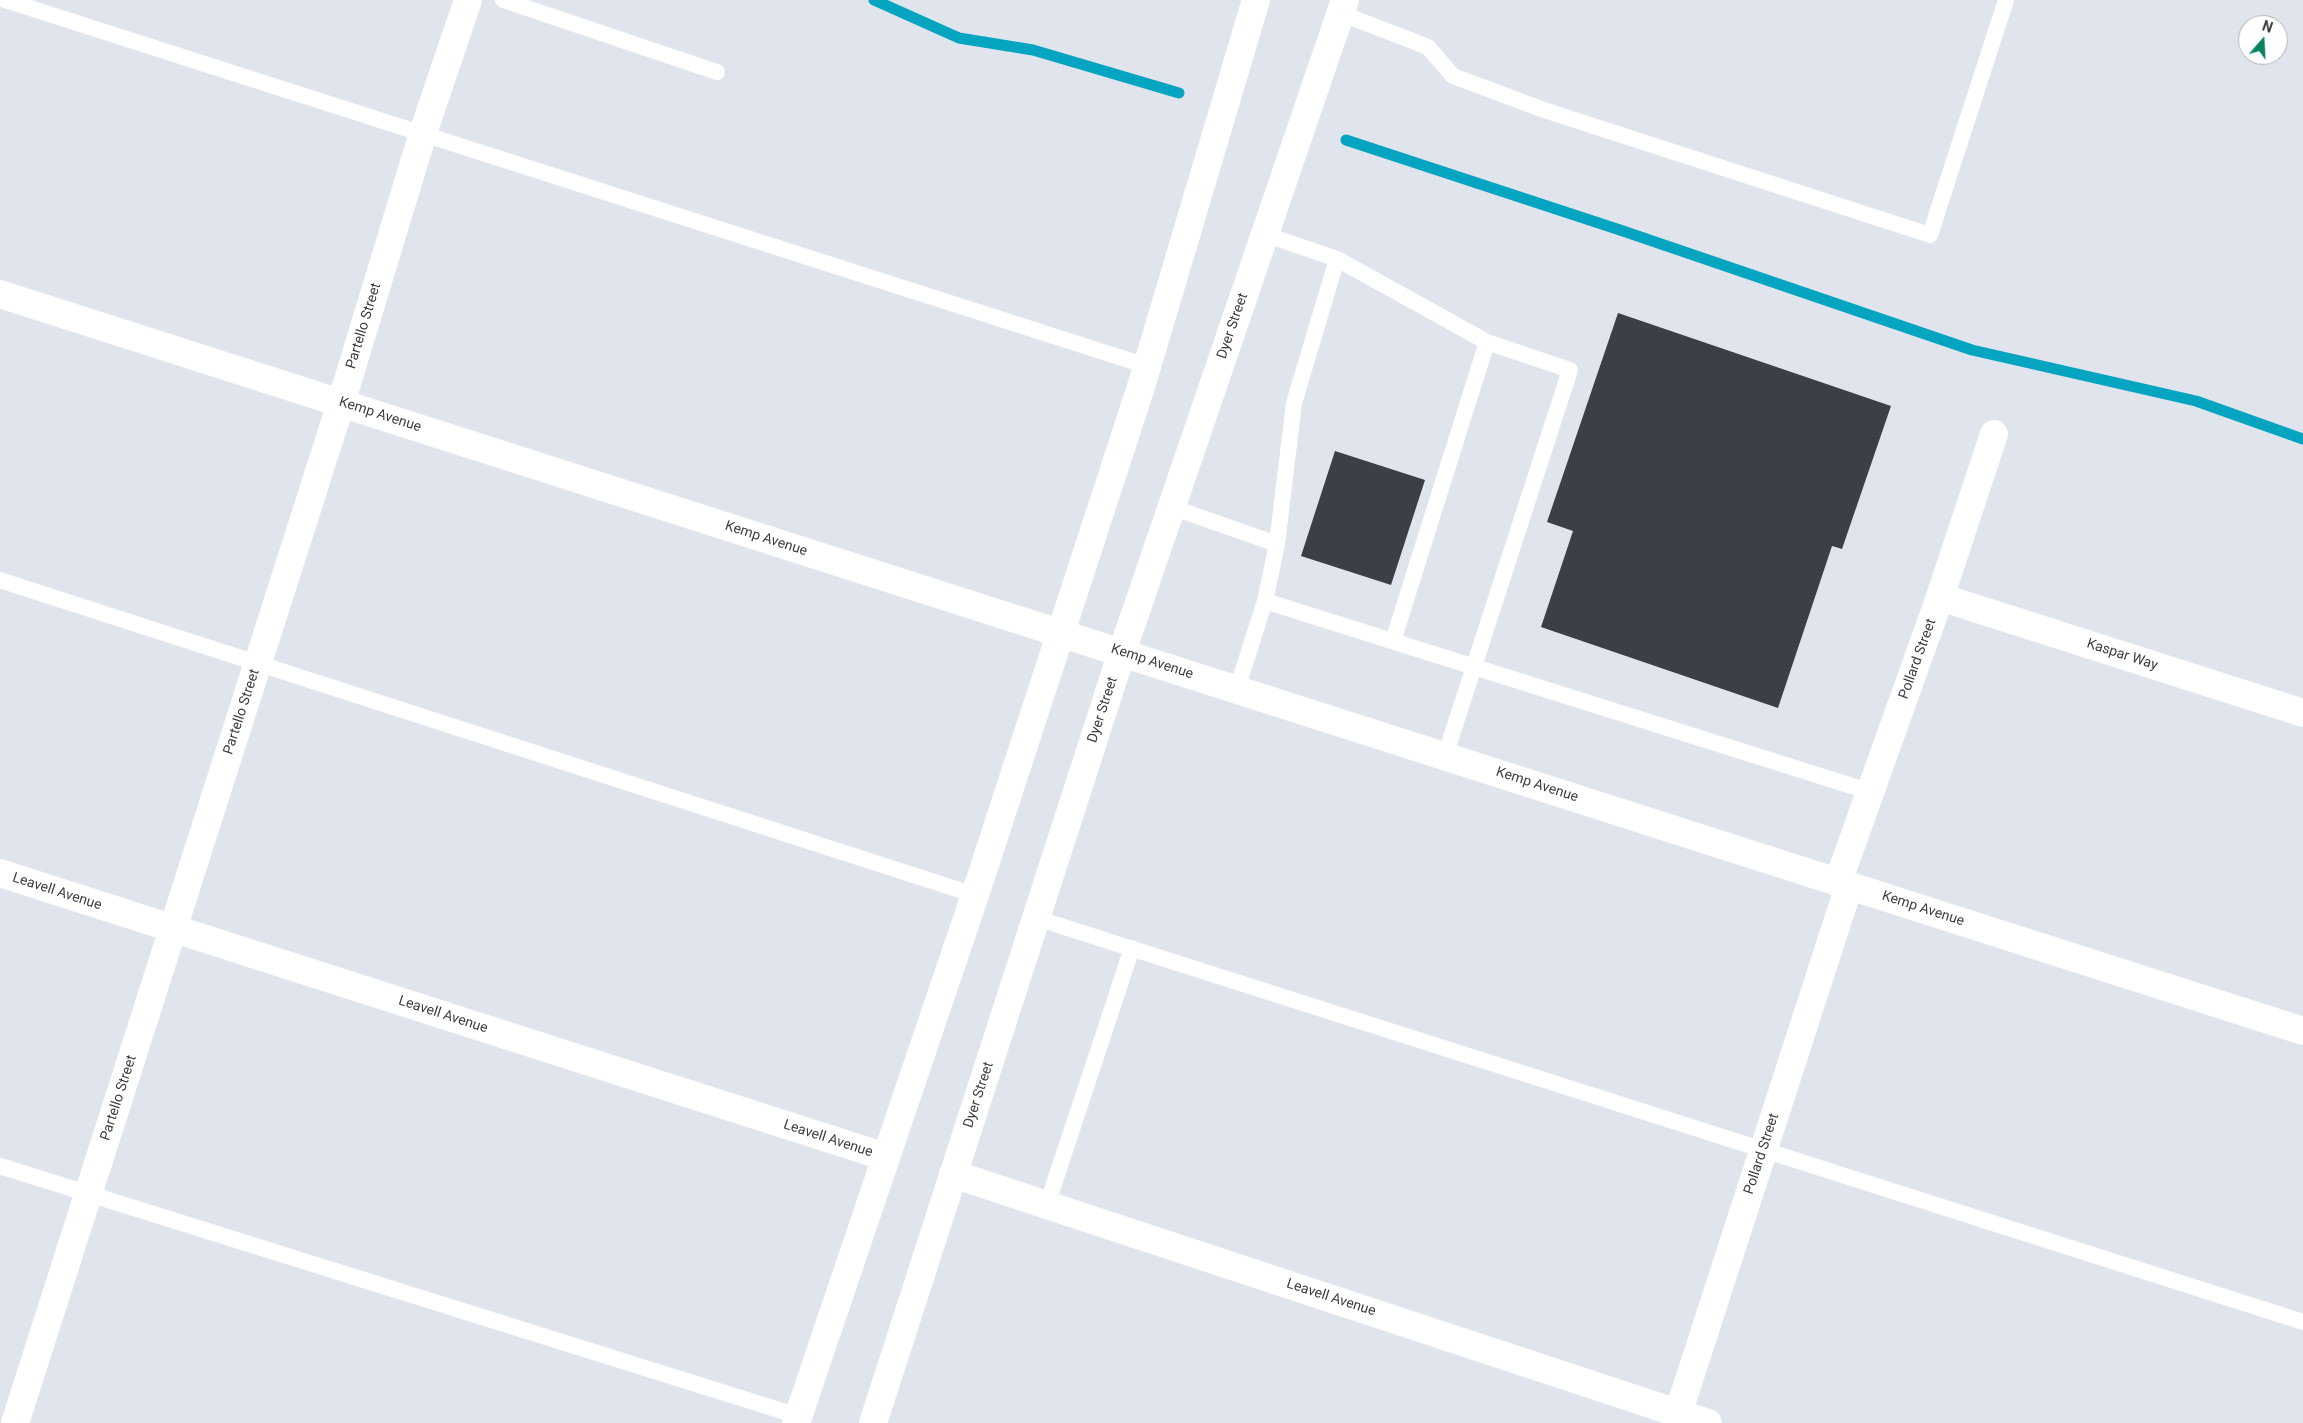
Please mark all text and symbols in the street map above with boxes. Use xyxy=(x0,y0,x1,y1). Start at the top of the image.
north arrow xyxy=(2238,15,2288,65)
text: N xyxy=(2260,18,2275,36)
street label: Partello Street xyxy=(343,281,385,371)
street label: Dyer Street xyxy=(1214,291,1252,361)
street label: Kemp Avenue xyxy=(337,394,423,436)
street label: Kemp Avenue xyxy=(723,518,809,560)
street label: Pollard Street xyxy=(1896,617,1940,701)
street label: Kaspar Way xyxy=(2084,636,2160,674)
street label: Kemp Avenue xyxy=(1109,641,1195,683)
street label: Partello Street xyxy=(220,667,264,757)
street label: Dyer Street xyxy=(1084,675,1122,745)
street label: Kemp Avenue xyxy=(1494,764,1580,806)
street label: Leavell Avenue xyxy=(10,870,104,914)
street label: Kemp Avenue xyxy=(1880,888,1966,930)
street label: Leavell Avenue xyxy=(396,993,490,1037)
street label: Partello Street xyxy=(97,1053,141,1143)
street label: Dyer Street xyxy=(960,1060,998,1130)
street label: Pollard Street xyxy=(1741,1111,1783,1197)
street label: Leavell Avenue xyxy=(781,1117,875,1161)
street label: Leavell Avenue xyxy=(1284,1276,1378,1320)

